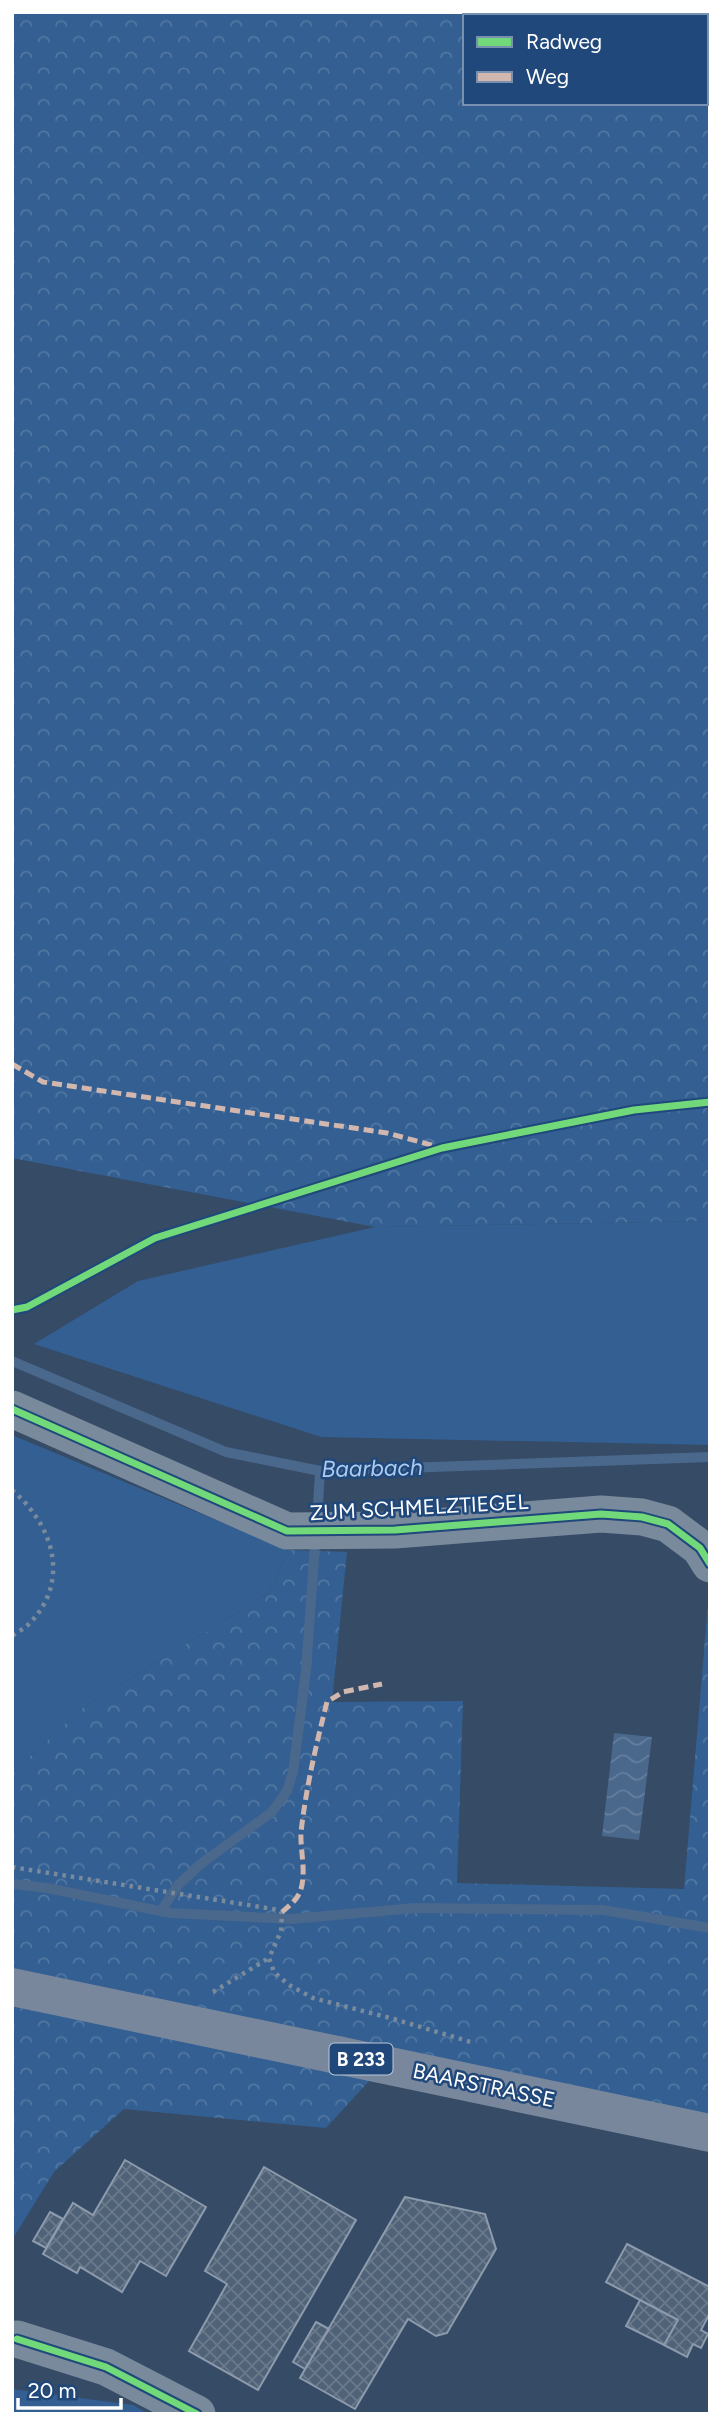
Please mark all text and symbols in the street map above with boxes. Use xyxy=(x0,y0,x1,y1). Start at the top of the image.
legend xyxy=(463,14,708,105)
text: Radweg xyxy=(526,29,602,54)
text: Weg xyxy=(526,64,569,89)
water label: Baarbach xyxy=(321,1453,423,1483)
street label: ZUM SCHMELZTIEGEL xyxy=(309,1489,529,1525)
road number: B 233 xyxy=(330,2044,392,2074)
street label: BAARSTRASSE xyxy=(411,2058,557,2112)
scale bar xyxy=(18,2366,121,2410)
text: 20 m xyxy=(28,2378,76,2403)

